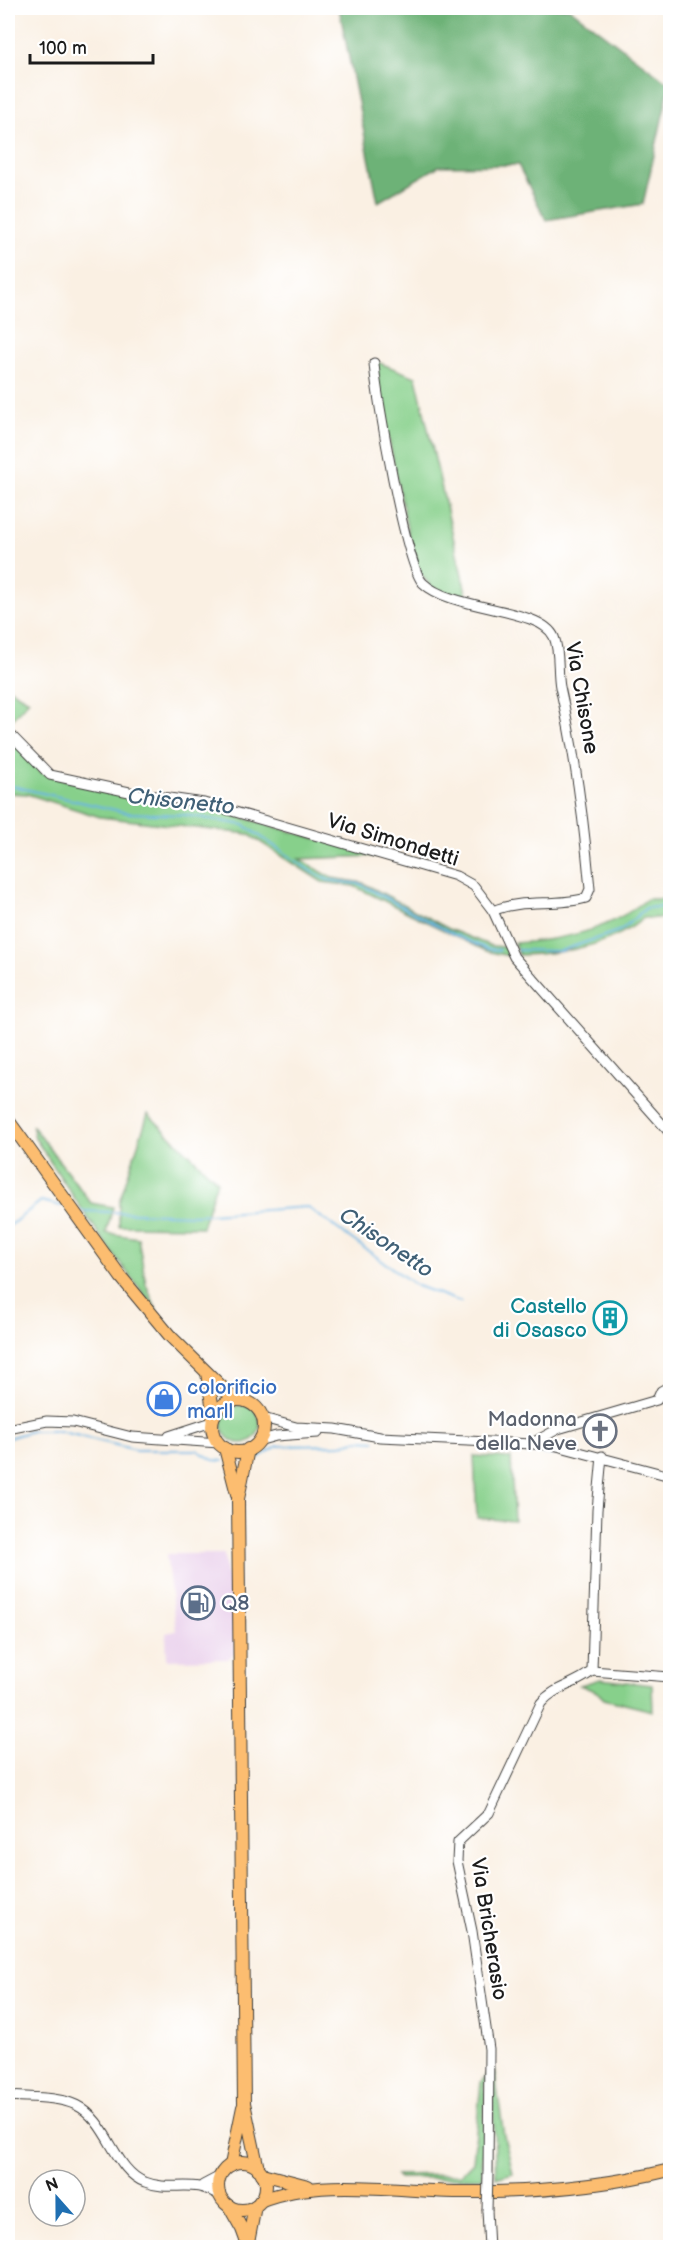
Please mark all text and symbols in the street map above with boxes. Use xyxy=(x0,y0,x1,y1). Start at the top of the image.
scale bar xyxy=(30,27,153,65)
text: 100 m xyxy=(39,38,87,59)
street label: Via Chisone xyxy=(560,640,604,756)
water label: Chisonetto xyxy=(126,783,236,821)
street label: Via Simondetti xyxy=(324,808,462,872)
water label: Chisonetto xyxy=(334,1202,438,1284)
place label: Castello di Osasco xyxy=(493,1294,587,1343)
building icon: Castello di Osasco xyxy=(592,1300,628,1336)
place label: colorificio marll xyxy=(187,1375,277,1424)
shop icon: colorificio marll xyxy=(146,1381,182,1417)
place label: Madonna della Neve xyxy=(475,1407,577,1456)
church icon: Madonna della Neve xyxy=(582,1413,618,1449)
fuel station icon: Q8 xyxy=(180,1585,216,1621)
place label: Q8 xyxy=(221,1591,250,1616)
street label: Via Bricherasio xyxy=(465,1856,513,2002)
north arrow xyxy=(27,2168,87,2228)
text: N xyxy=(43,2174,61,2196)

